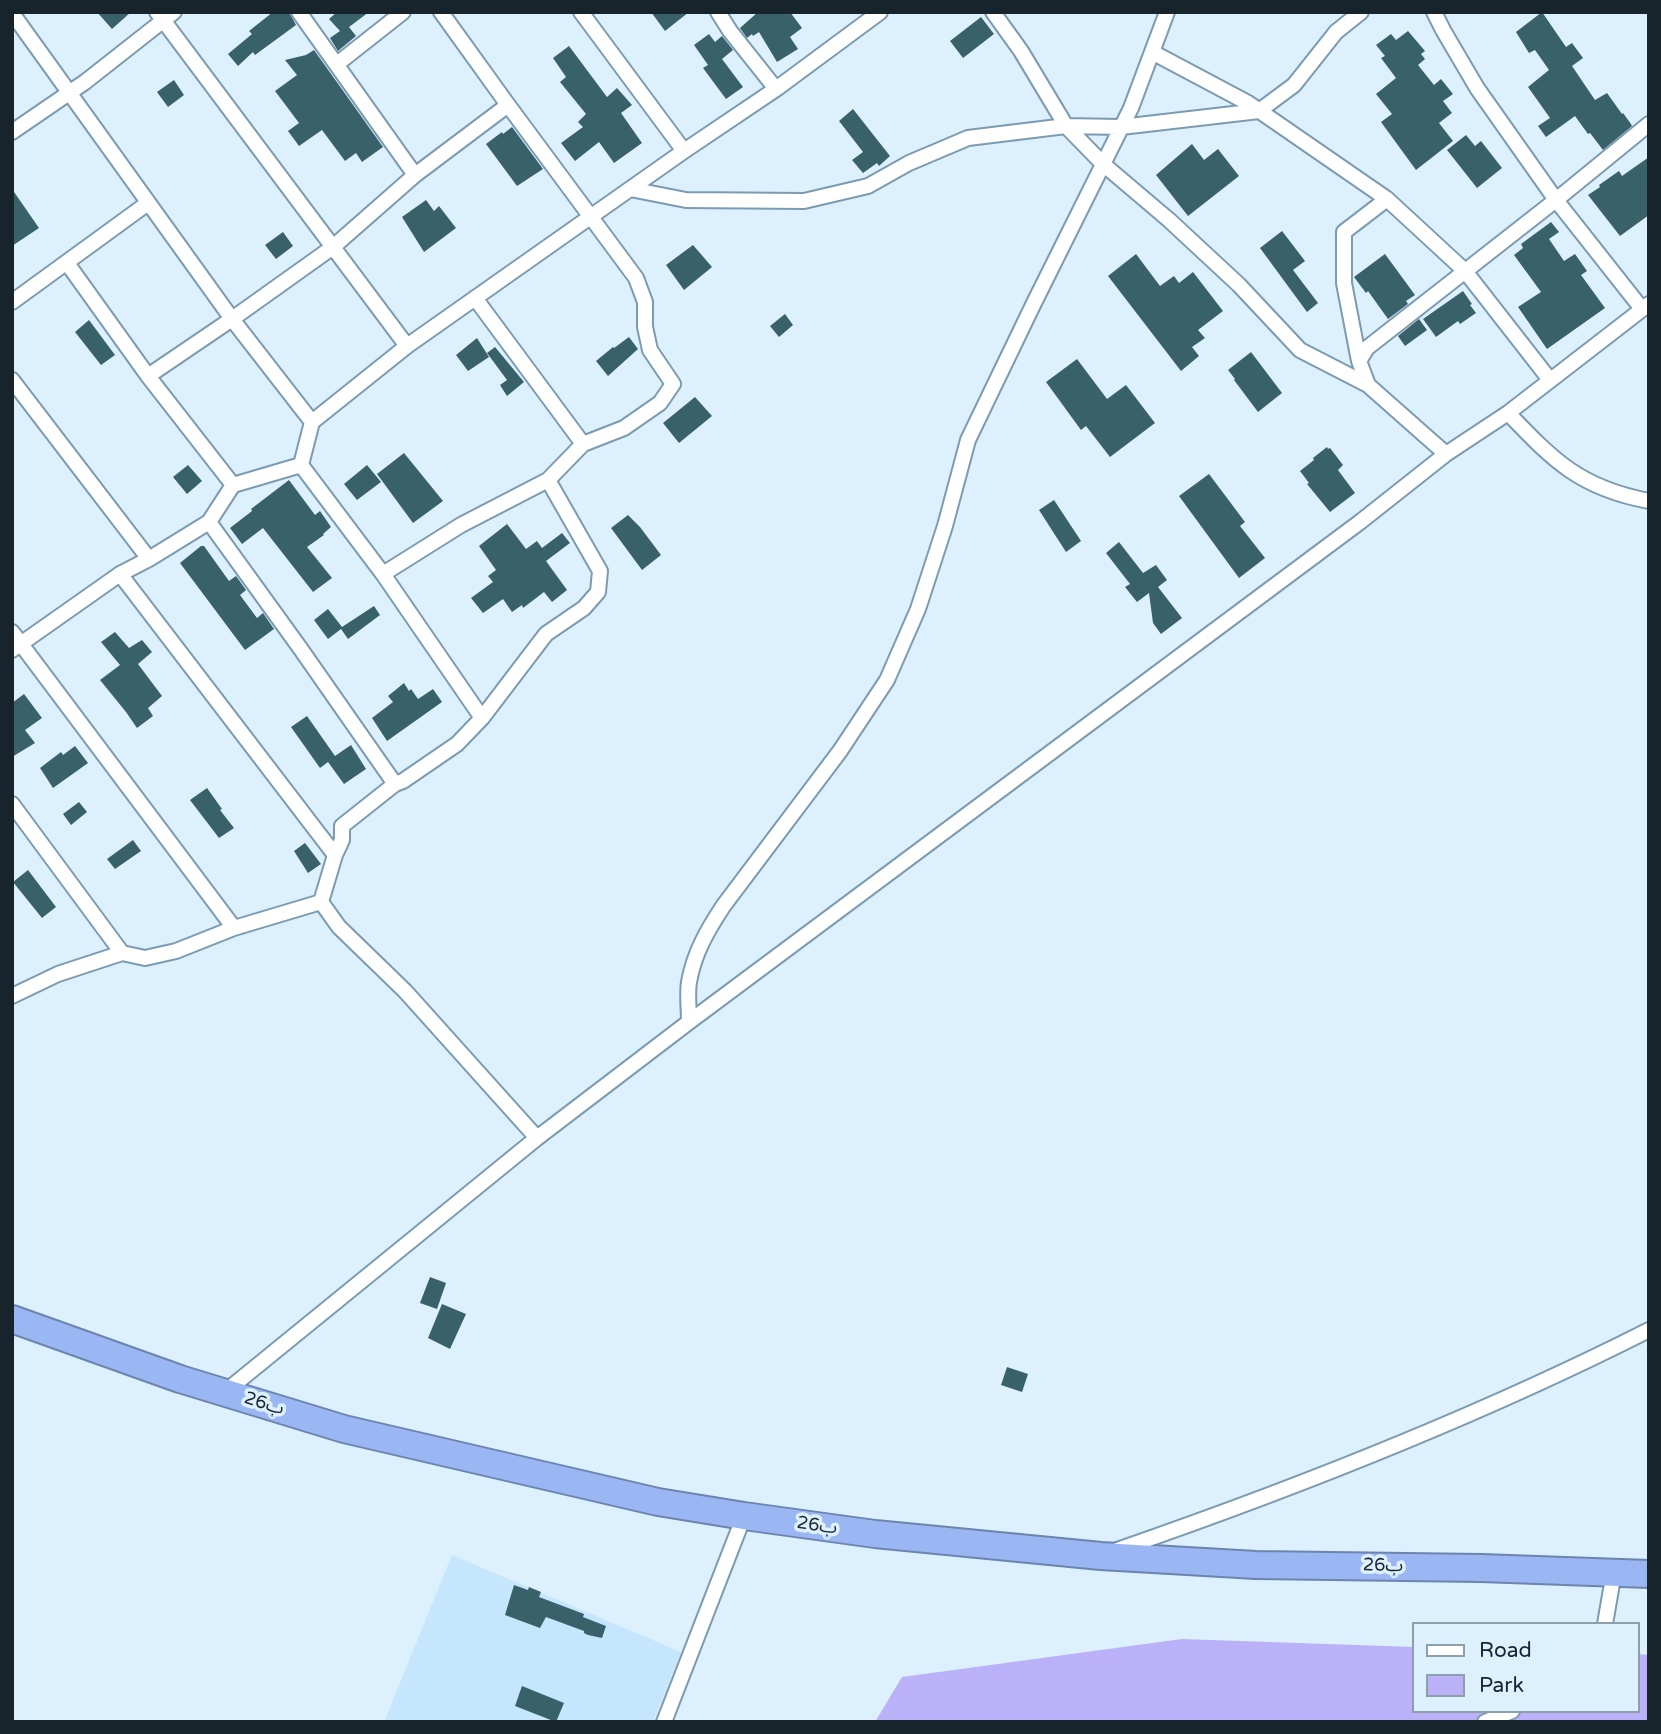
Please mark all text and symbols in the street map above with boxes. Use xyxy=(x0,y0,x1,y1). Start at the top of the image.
street label: 26ب xyxy=(241,1388,287,1420)
street label: 26ب xyxy=(795,1512,839,1540)
street label: 26ب xyxy=(1363,1555,1403,1577)
legend xyxy=(1412,1622,1640,1713)
text: Road xyxy=(1479,1638,1532,1663)
text: Park xyxy=(1479,1673,1524,1698)

